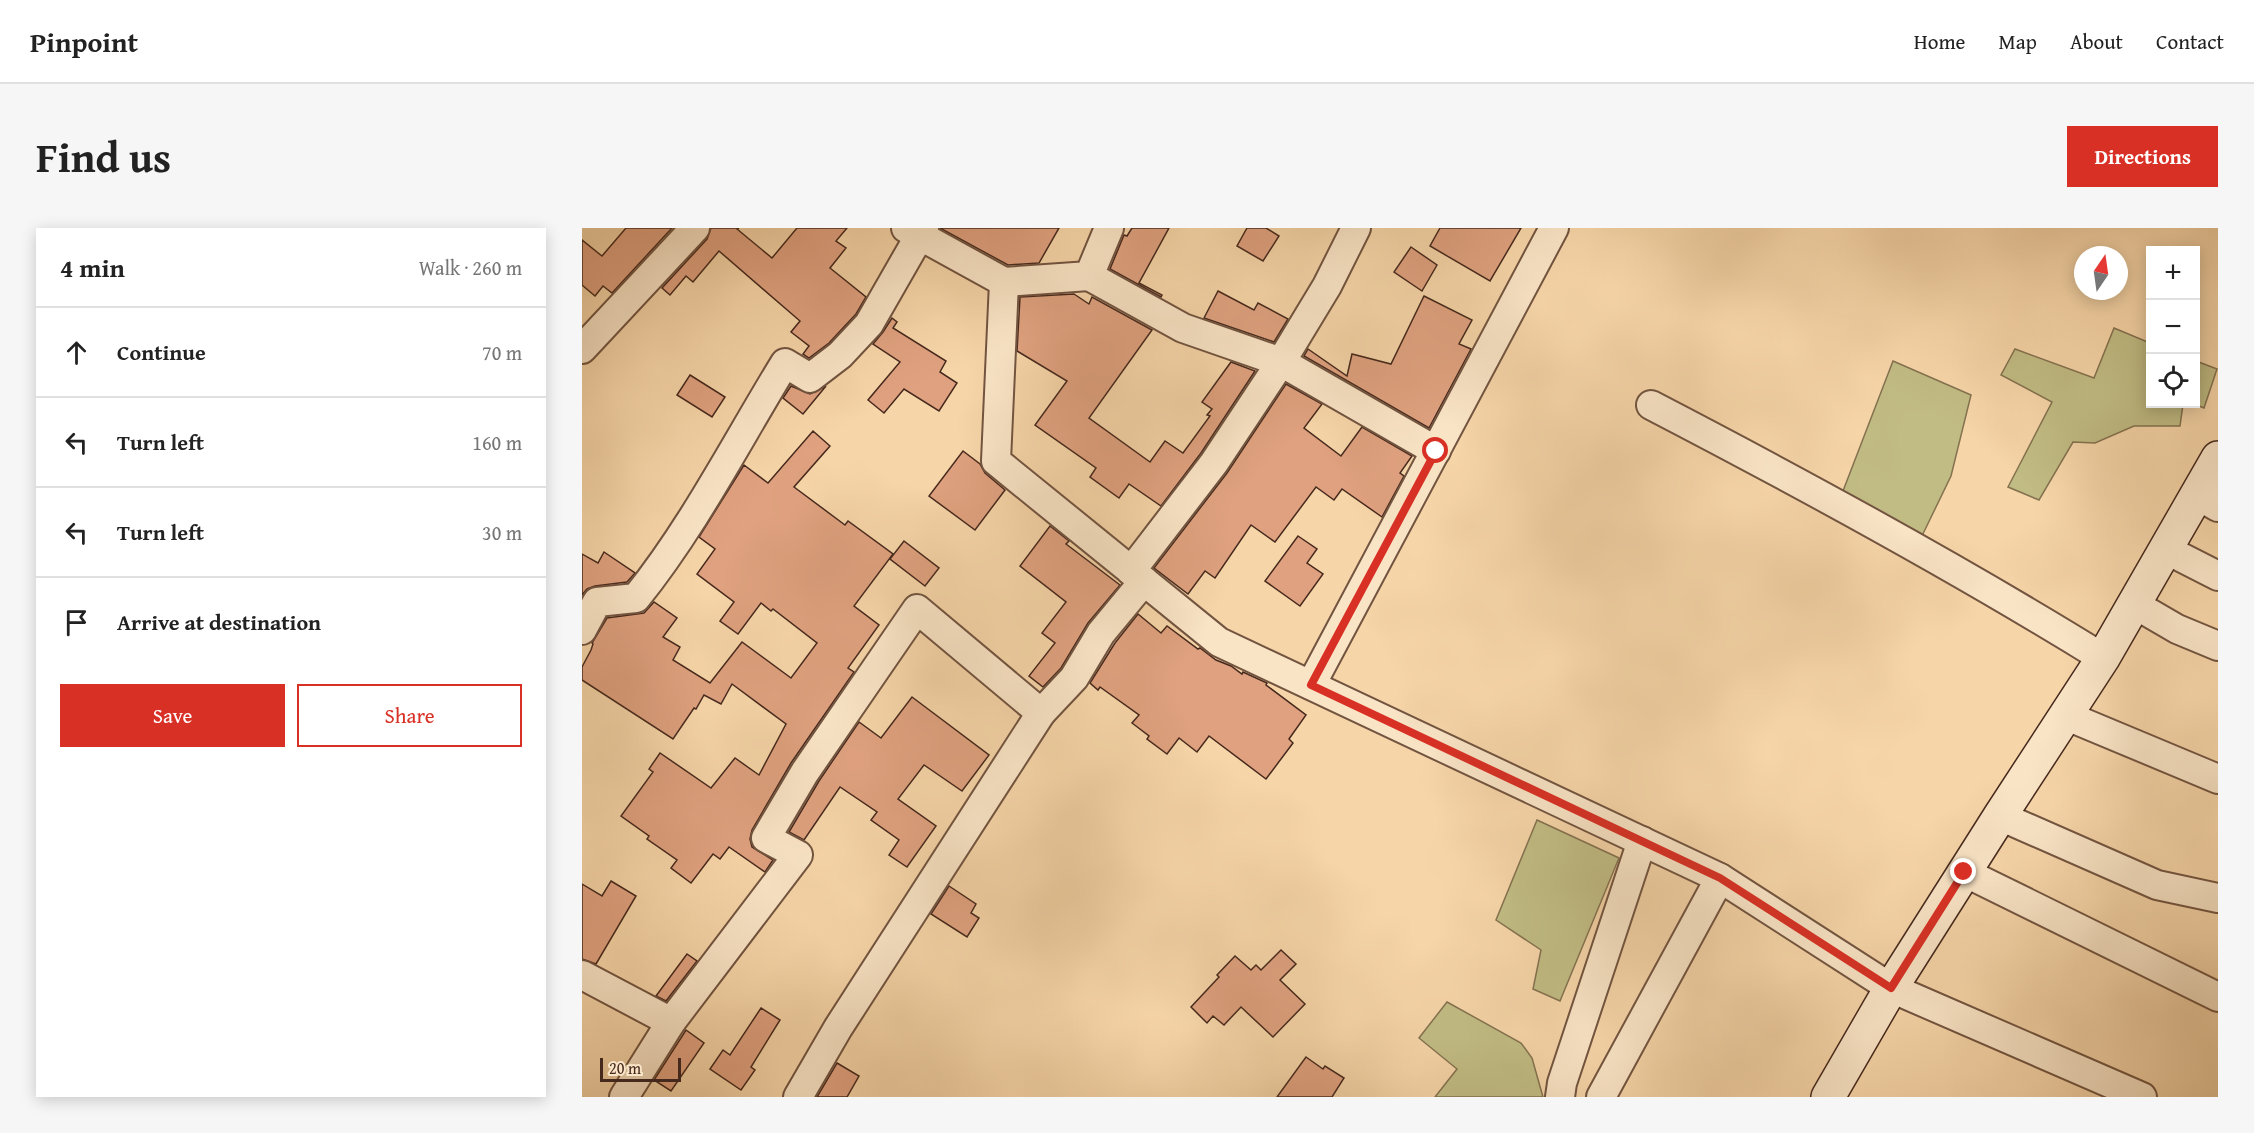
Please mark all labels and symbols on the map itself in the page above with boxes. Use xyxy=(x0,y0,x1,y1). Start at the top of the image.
north arrow xyxy=(2074,246,2128,300)
route start xyxy=(1422,437,1448,463)
route end xyxy=(1950,858,1976,884)
scale bar xyxy=(600,1055,681,1082)

